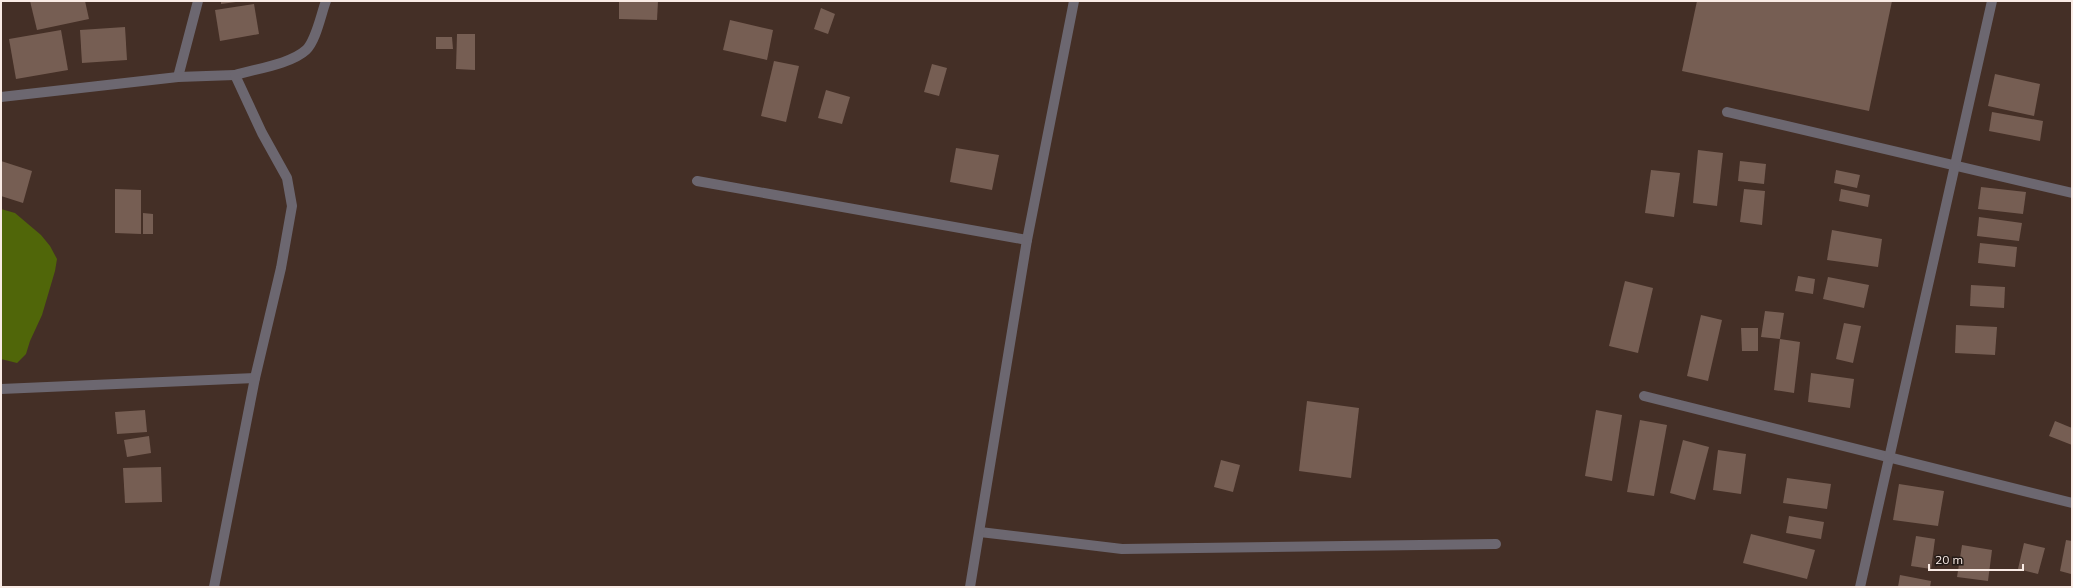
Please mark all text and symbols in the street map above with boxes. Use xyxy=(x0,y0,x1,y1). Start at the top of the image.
scale bar xyxy=(1929,546,2023,572)
text: 20 m xyxy=(1935,552,1963,567)

